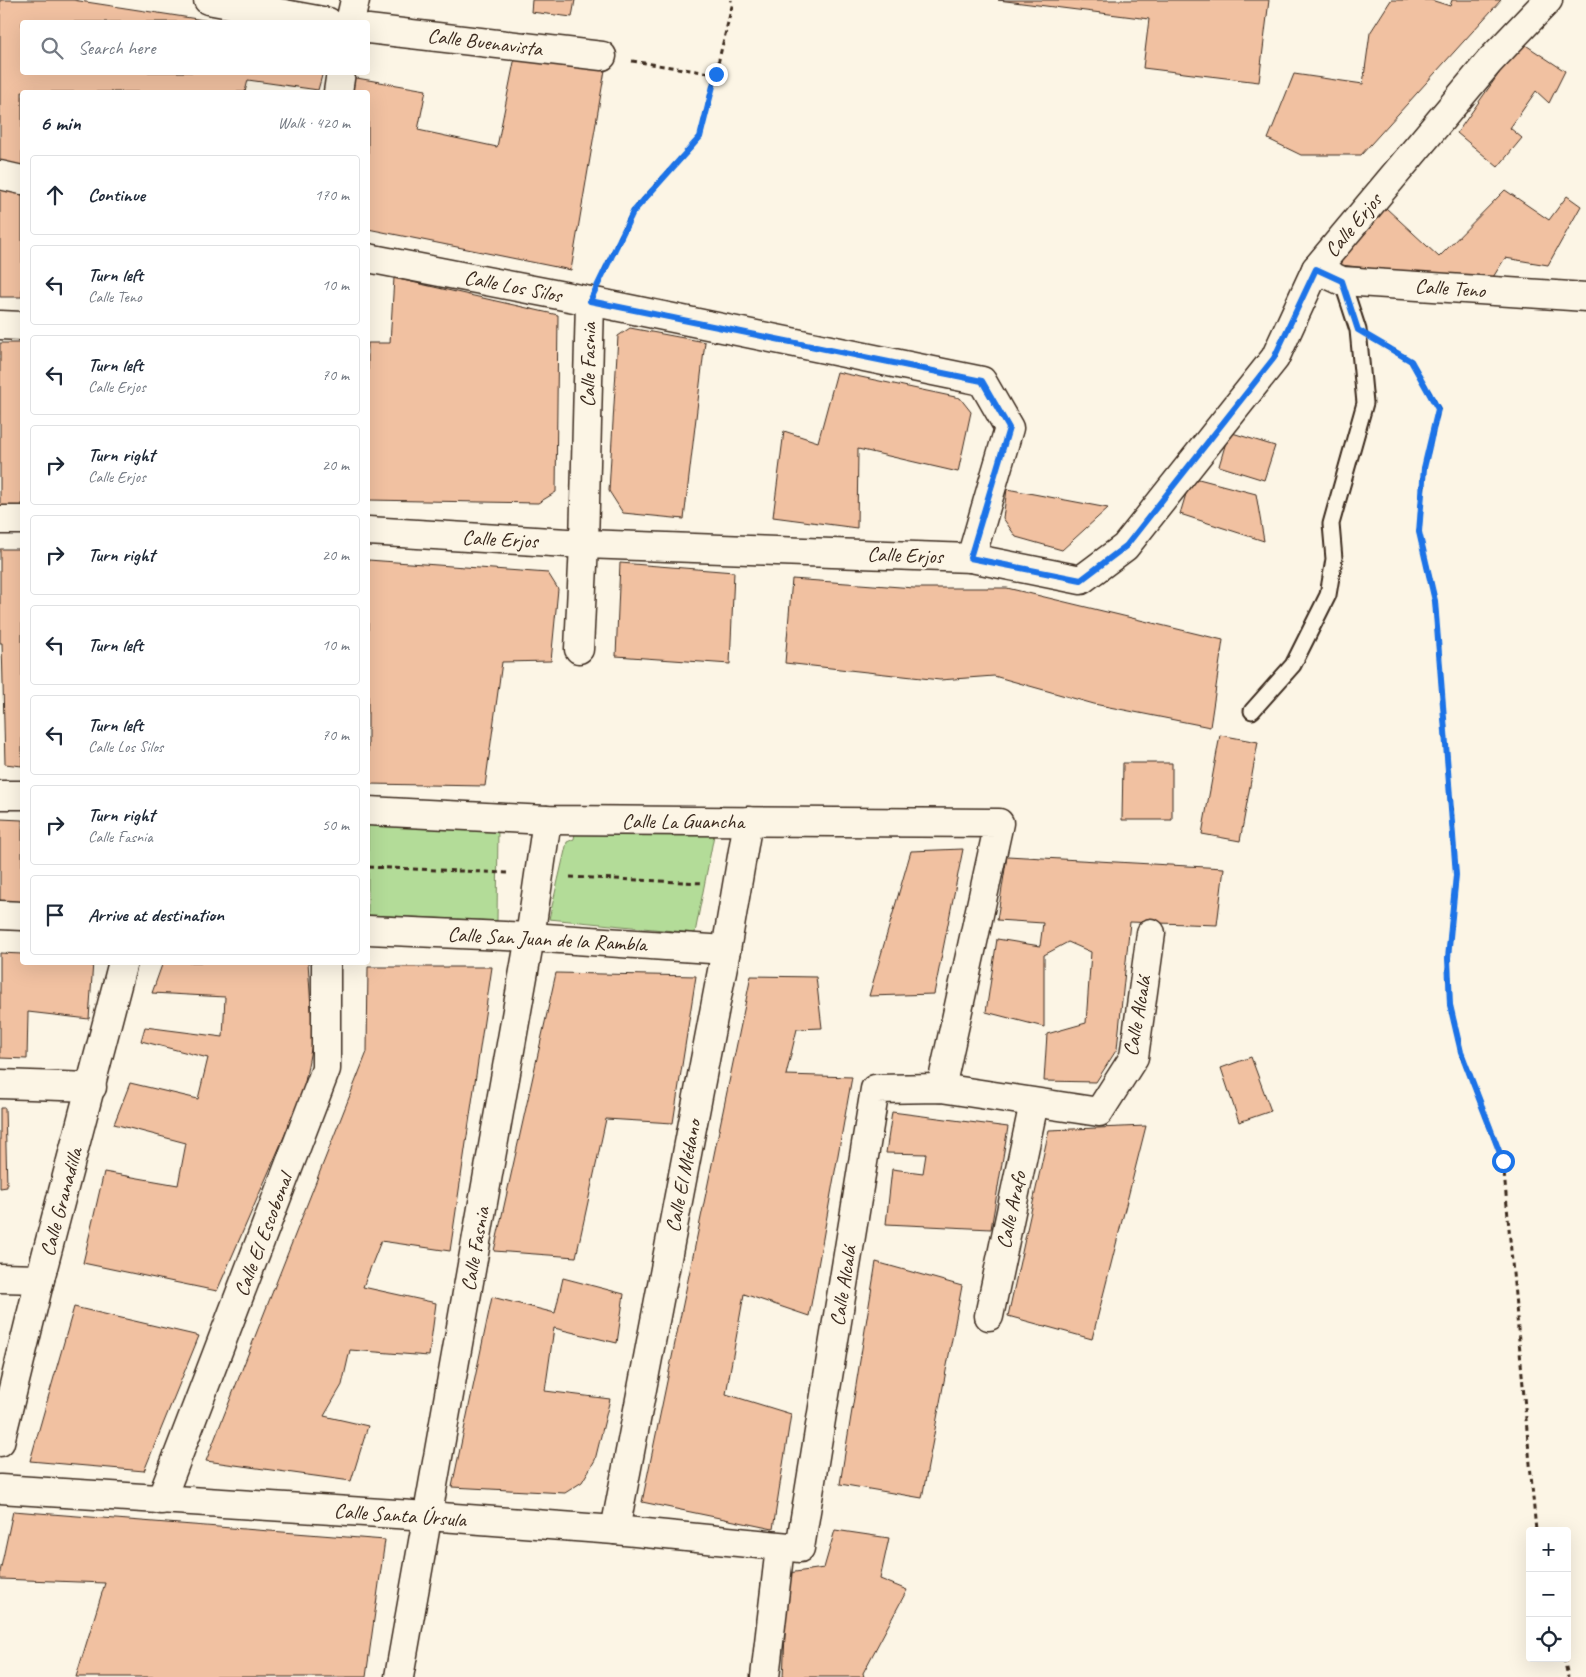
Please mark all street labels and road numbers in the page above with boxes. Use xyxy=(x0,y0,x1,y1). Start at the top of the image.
street label: Calle Buenavista xyxy=(426,22,546,62)
street label: Calle Erjos xyxy=(1319,186,1388,262)
street label: Calle Los Silos xyxy=(462,264,566,309)
street label: Calle Teno xyxy=(1414,273,1488,304)
street label: Calle Fasnia xyxy=(574,321,602,408)
street label: Calle Erjos xyxy=(462,524,540,554)
street label: Calle Erjos xyxy=(867,541,945,569)
street label: Calle La Guancha xyxy=(622,808,747,834)
street label: Calle San Juan de la Rambla xyxy=(447,921,649,957)
street label: Calle Alcalá xyxy=(1117,972,1157,1058)
street label: Calle El Médano xyxy=(659,1115,707,1234)
street label: Calle Granadilla xyxy=(34,1143,89,1259)
street label: Calle El Escobonal xyxy=(228,1167,300,1300)
street label: Calle Arafo xyxy=(990,1167,1032,1251)
street label: Calle Fasnia xyxy=(455,1203,495,1293)
street label: Calle Alcalá xyxy=(824,1242,862,1328)
street label: Calle Santa Úrsula xyxy=(333,1497,468,1533)

